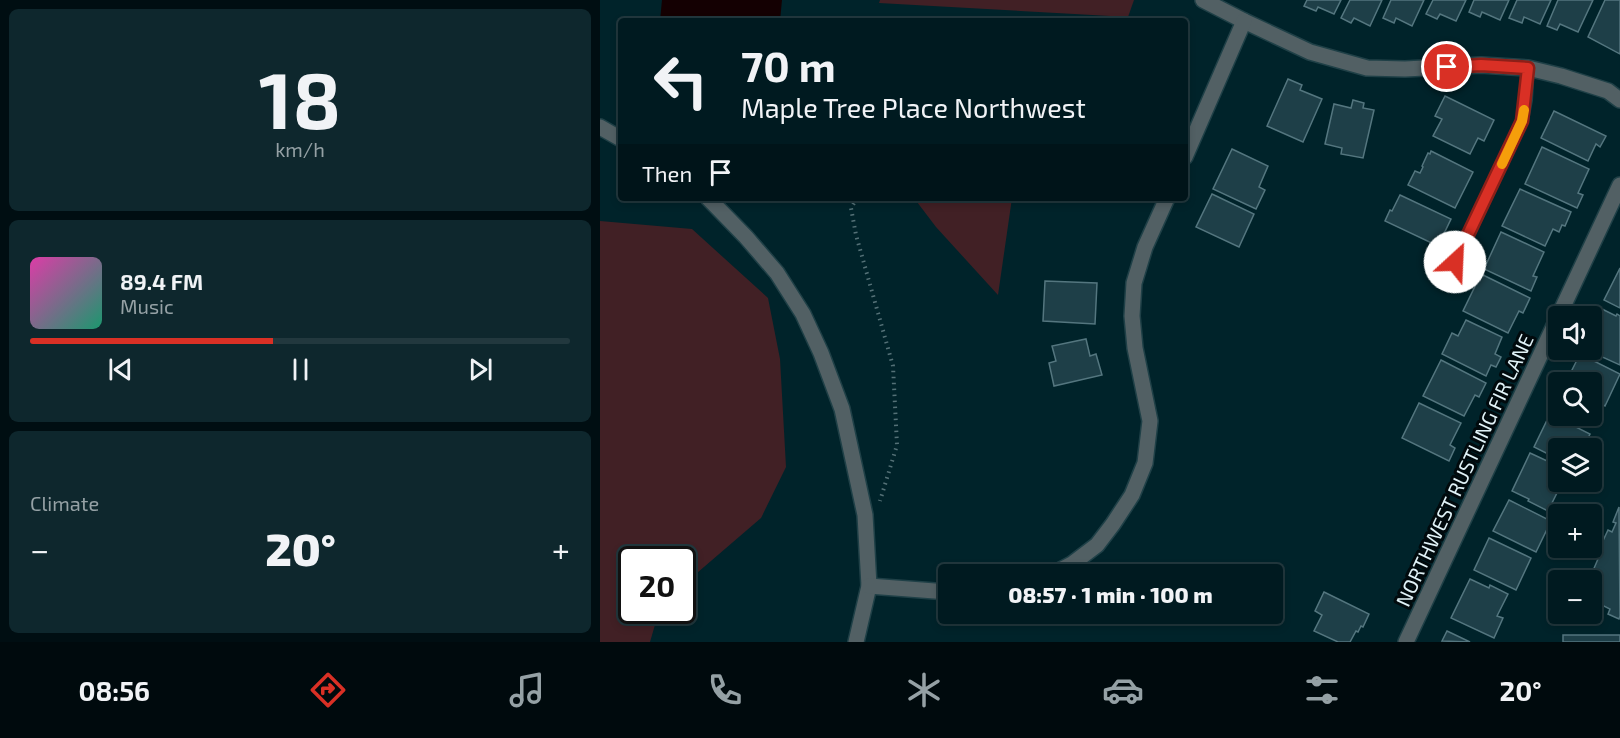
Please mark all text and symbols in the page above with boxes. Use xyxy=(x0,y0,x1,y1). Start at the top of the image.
text: 70 m xyxy=(741,40,836,90)
pin xyxy=(1421,41,1472,92)
icon: left xyxy=(642,42,720,120)
icon: arrive xyxy=(1430,50,1463,83)
text: 18 xyxy=(259,51,341,145)
text: Maple Tree Place Northwest xyxy=(741,91,1086,123)
text: km/h xyxy=(275,137,325,161)
icon: arrive xyxy=(704,156,737,189)
text: Then xyxy=(642,160,692,186)
position arrow xyxy=(1423,230,1487,294)
text: 89.4 FM xyxy=(120,268,203,294)
text: Music xyxy=(120,294,174,318)
map controls xyxy=(1548,306,1602,624)
button: sound xyxy=(1548,306,1602,360)
street label: NORTHWEST RUSTLING FIR LANE xyxy=(1390,330,1538,610)
icon: previous xyxy=(104,353,137,386)
icon: pause xyxy=(284,353,317,386)
icon: next xyxy=(464,353,497,386)
button: search xyxy=(1548,372,1602,426)
button: layers xyxy=(1548,438,1602,492)
text: Climate xyxy=(30,491,99,515)
button: + xyxy=(1548,504,1602,558)
text: 20° xyxy=(265,521,336,575)
text: − xyxy=(30,529,49,569)
text: + xyxy=(552,529,570,569)
speed limit sign: 20 xyxy=(618,546,696,624)
button: − xyxy=(1548,570,1602,624)
text: 08:57 · 1 min · 100 m xyxy=(1008,581,1213,607)
icon: directions xyxy=(307,669,349,711)
icon: music xyxy=(506,669,548,711)
icon: phone xyxy=(704,669,746,711)
icon: climate xyxy=(903,669,945,711)
icon: car xyxy=(1102,669,1144,711)
icon: filters xyxy=(1301,669,1343,711)
text: 08:56 xyxy=(78,674,150,706)
text: 20° xyxy=(1500,674,1542,706)

